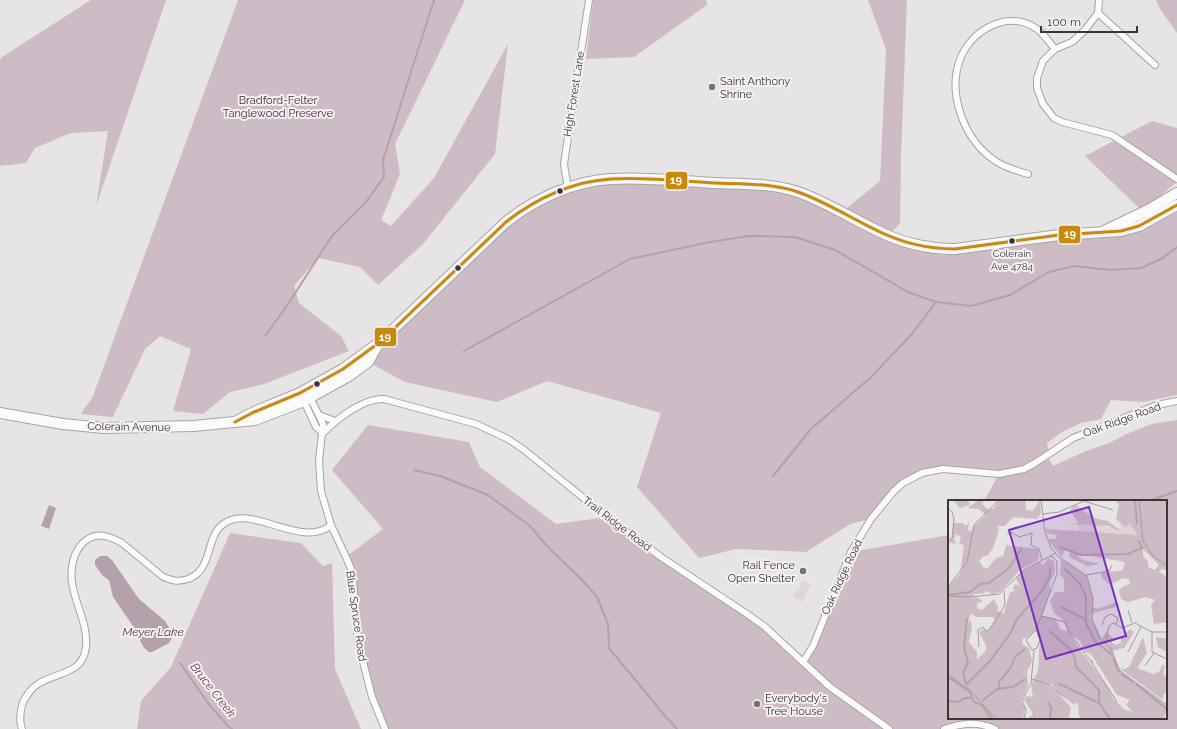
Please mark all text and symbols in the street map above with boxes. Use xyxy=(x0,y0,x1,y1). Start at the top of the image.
scale bar xyxy=(1041,8,1137,34)
text: 100 m xyxy=(1047,15,1081,29)
street label: High Forest Lane xyxy=(561,50,587,138)
place label: Saint Anthony Shrine xyxy=(720,75,790,101)
marker: Saint Anthony Shrine xyxy=(707,82,717,92)
park label: Bradford-Felter Tanglewood Preserve xyxy=(223,94,334,120)
line badge: 19 xyxy=(665,171,688,190)
text: 19 xyxy=(670,174,682,187)
unlabelled marker xyxy=(555,186,565,196)
line badge: 19 xyxy=(1058,225,1081,244)
text: 19 xyxy=(1064,228,1076,241)
marker: Colerain Ave 4784 xyxy=(1007,236,1017,246)
place label: Colerain Ave 4784 xyxy=(991,248,1034,272)
unlabelled marker xyxy=(453,263,463,273)
line badge: 19 xyxy=(374,327,397,347)
text: 19 xyxy=(379,331,391,344)
unlabelled marker xyxy=(312,379,322,389)
street label: Oak Ridge Road xyxy=(1081,400,1163,440)
street label: Colerain Avenue xyxy=(87,420,171,434)
street label: Trail Ridge Road xyxy=(580,494,654,554)
inset map xyxy=(948,500,1167,719)
street label: Oak Ridge Road xyxy=(819,537,865,617)
place label: Rail Fence Open Shelter xyxy=(728,559,796,585)
marker: Rail Fence Open Shelter xyxy=(798,566,808,576)
street label: Blue Spruce Road xyxy=(343,570,369,662)
water label: Meyer Lake xyxy=(122,625,184,639)
water label: Bruce Creek xyxy=(187,660,239,721)
place label: Everybody's Tree House xyxy=(765,692,827,718)
marker: Everybody's Tree House xyxy=(752,699,762,709)

